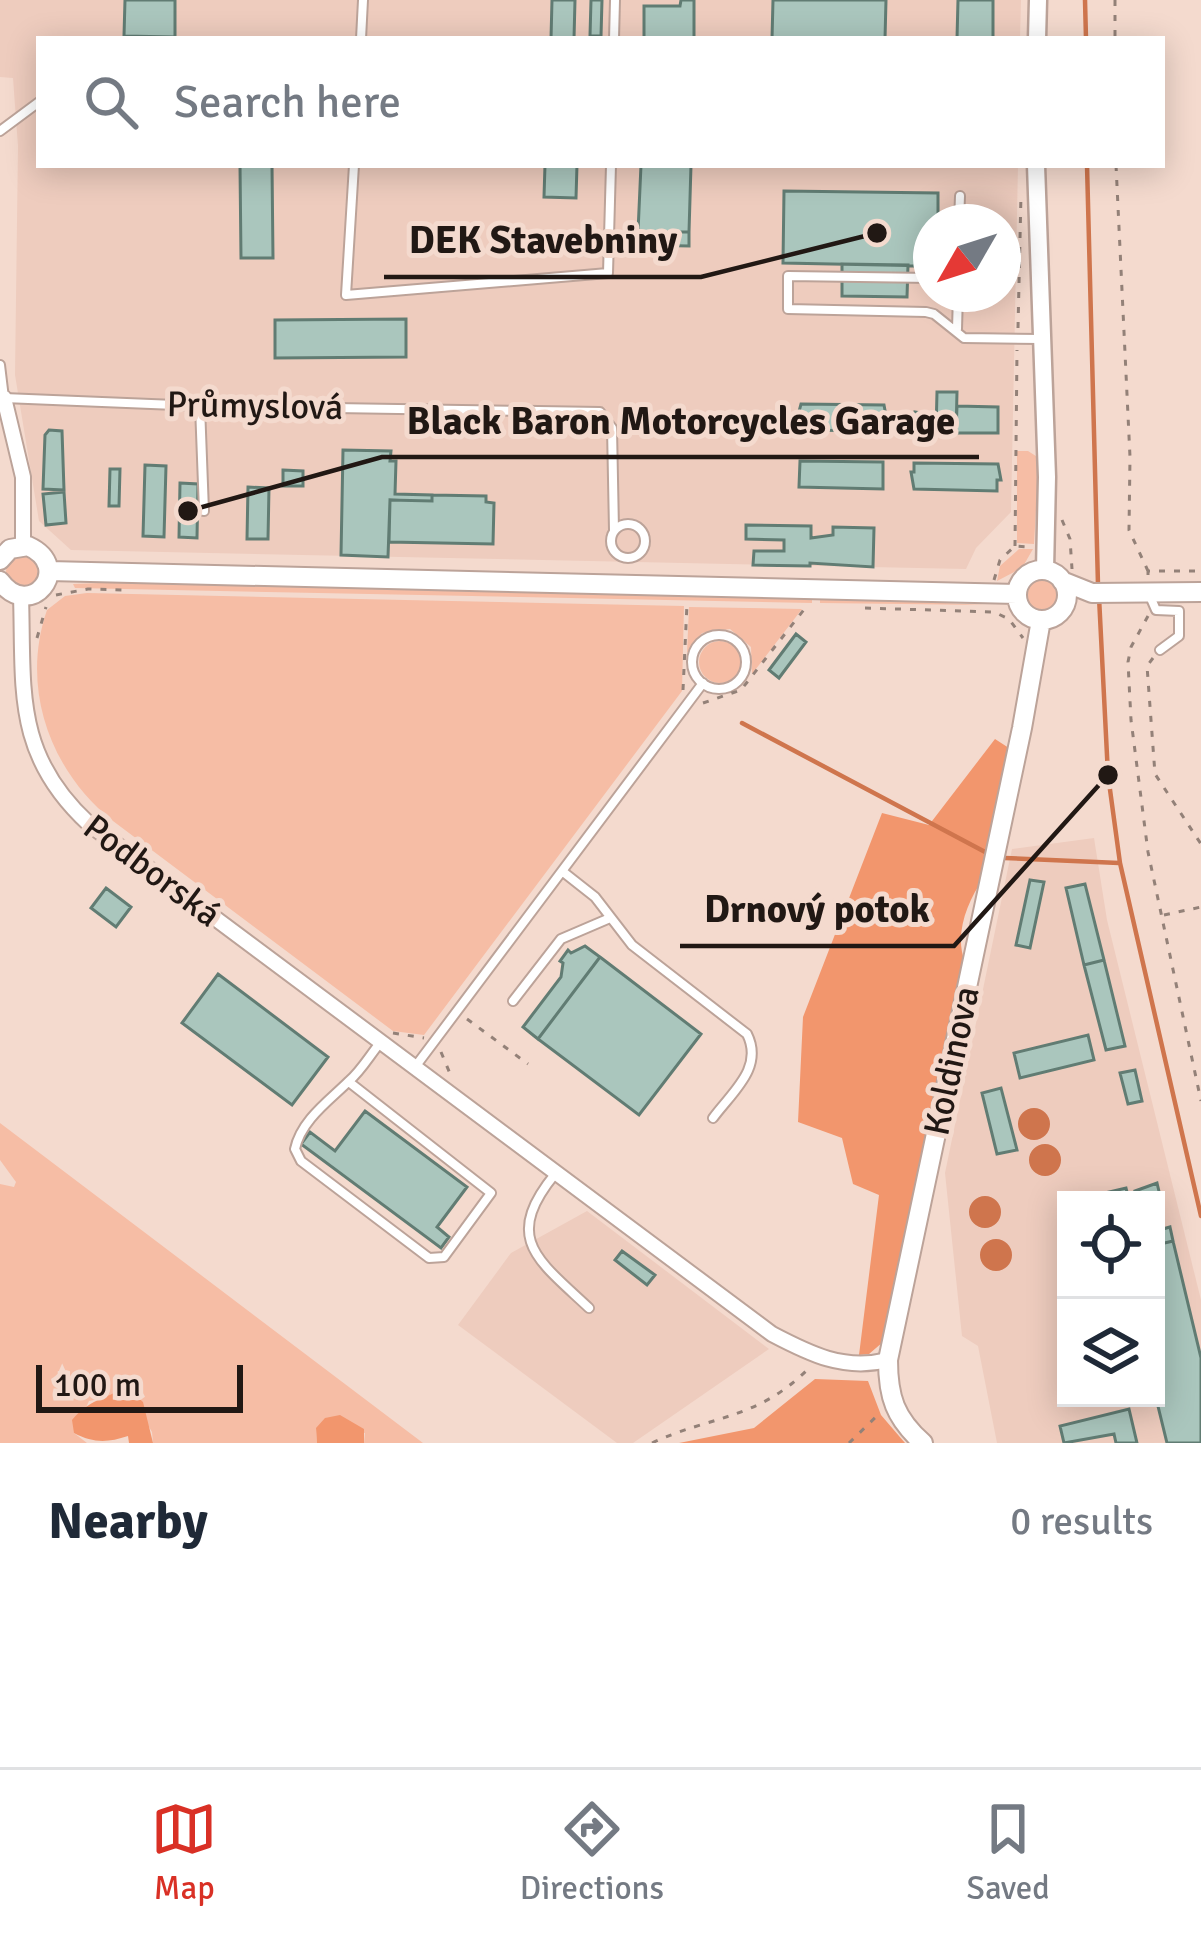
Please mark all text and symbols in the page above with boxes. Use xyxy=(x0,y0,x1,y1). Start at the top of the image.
search box xyxy=(36,36,1165,168)
icon: search xyxy=(78,69,144,135)
text: Search here xyxy=(174,75,401,130)
callout: DEK Stavebniny xyxy=(384,202,701,277)
north arrow xyxy=(913,204,1021,312)
text: DEK Stavebniny xyxy=(409,216,678,264)
street label: Průmyslová xyxy=(166,382,344,430)
callout: Black Baron Motorcycles Garage xyxy=(382,382,979,457)
text: Black Baron Motorcycles Garage xyxy=(407,397,955,445)
street label: Podborská xyxy=(74,805,230,937)
callout: Drnový potok xyxy=(680,871,954,946)
text: Drnový potok xyxy=(704,885,931,933)
street label: Koldinova xyxy=(914,982,990,1140)
map controls xyxy=(1057,1191,1165,1407)
button: locate xyxy=(1057,1191,1165,1299)
button: layers xyxy=(1057,1299,1165,1407)
scale bar xyxy=(36,1359,243,1412)
text: 100 m xyxy=(54,1365,141,1406)
text: Nearby xyxy=(48,1490,208,1553)
text: 0 results xyxy=(1010,1497,1153,1545)
tab: Map xyxy=(151,1796,217,1909)
tab: Directions xyxy=(520,1796,664,1909)
tab: Saved xyxy=(967,1796,1050,1909)

